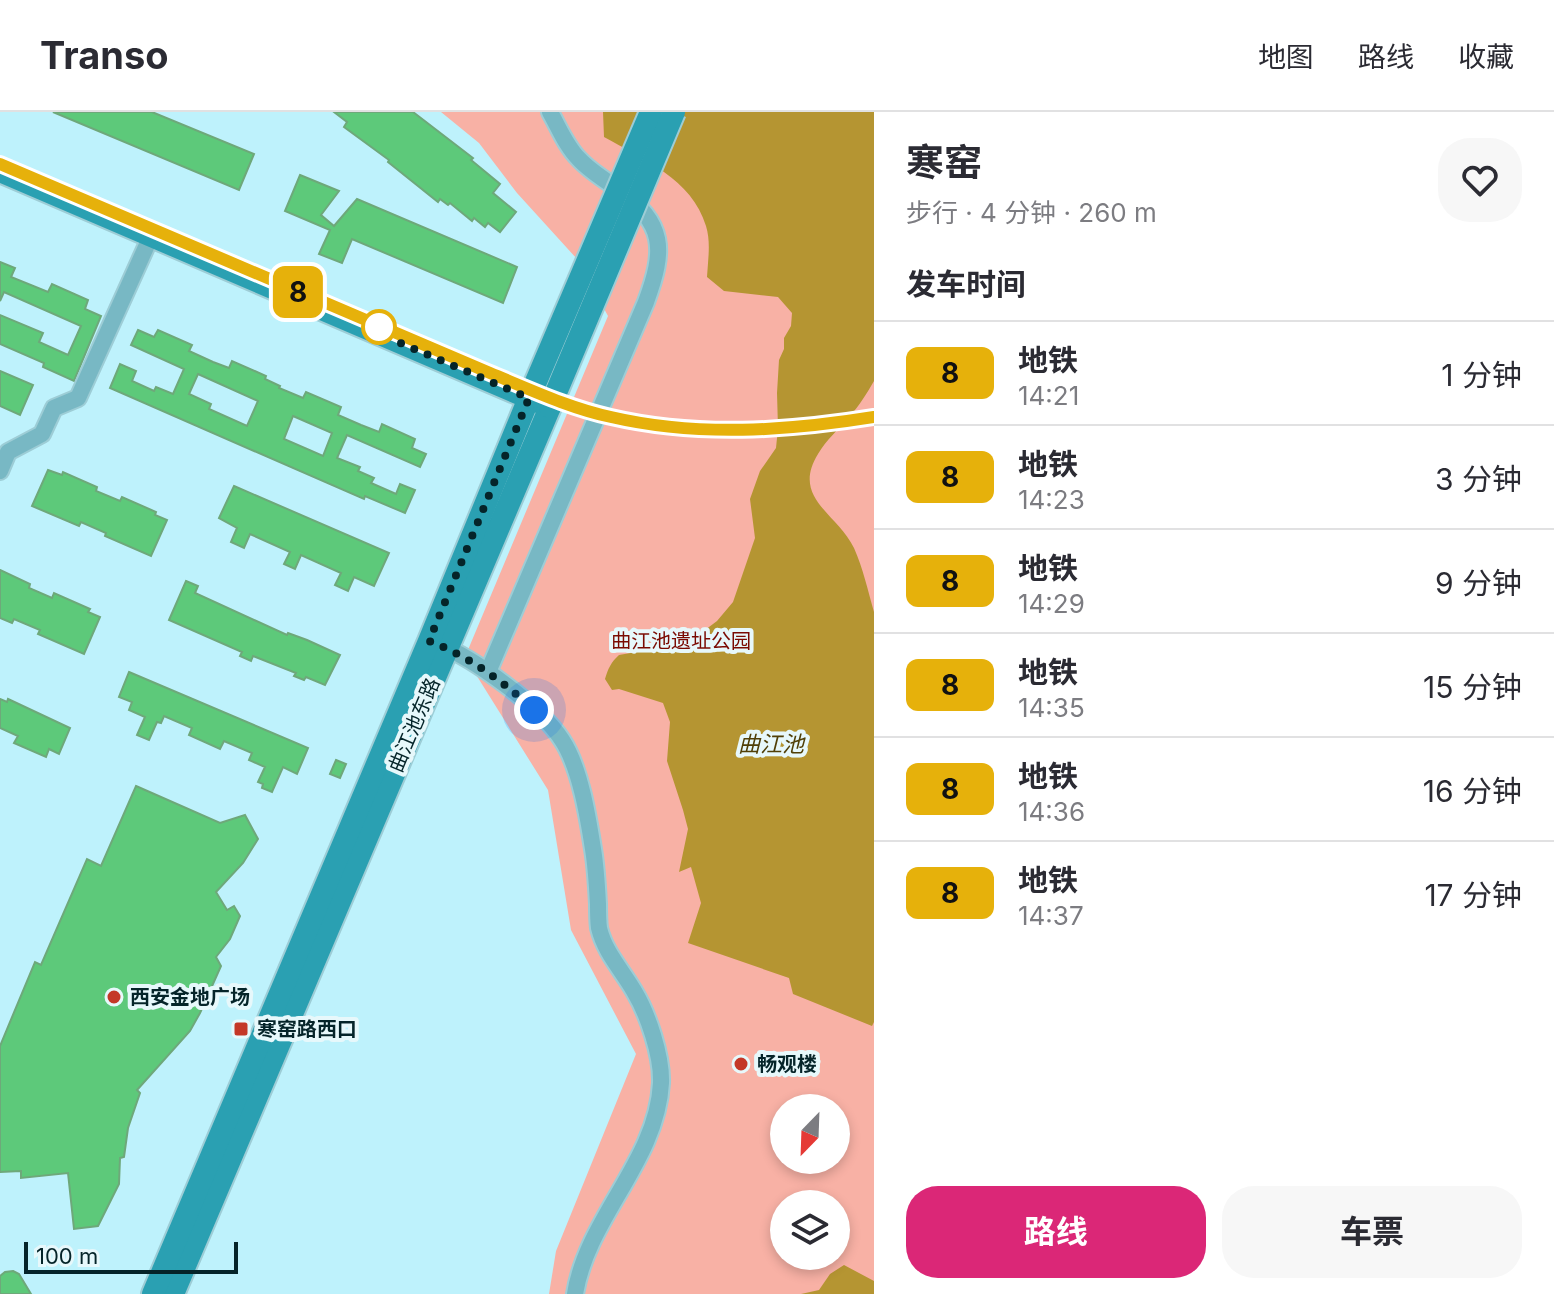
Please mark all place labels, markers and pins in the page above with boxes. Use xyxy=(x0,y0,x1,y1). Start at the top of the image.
unlabelled marker xyxy=(362,310,396,344)
place label: 西安金地广场 xyxy=(130,985,250,1009)
marker: 西安金地广场 xyxy=(105,988,123,1006)
place label: 寒窑路西口 xyxy=(257,1017,357,1041)
marker: 寒窑路西口 xyxy=(232,1020,250,1038)
place label: 畅观楼 xyxy=(757,1052,817,1076)
marker: 畅观楼 xyxy=(732,1055,750,1073)

